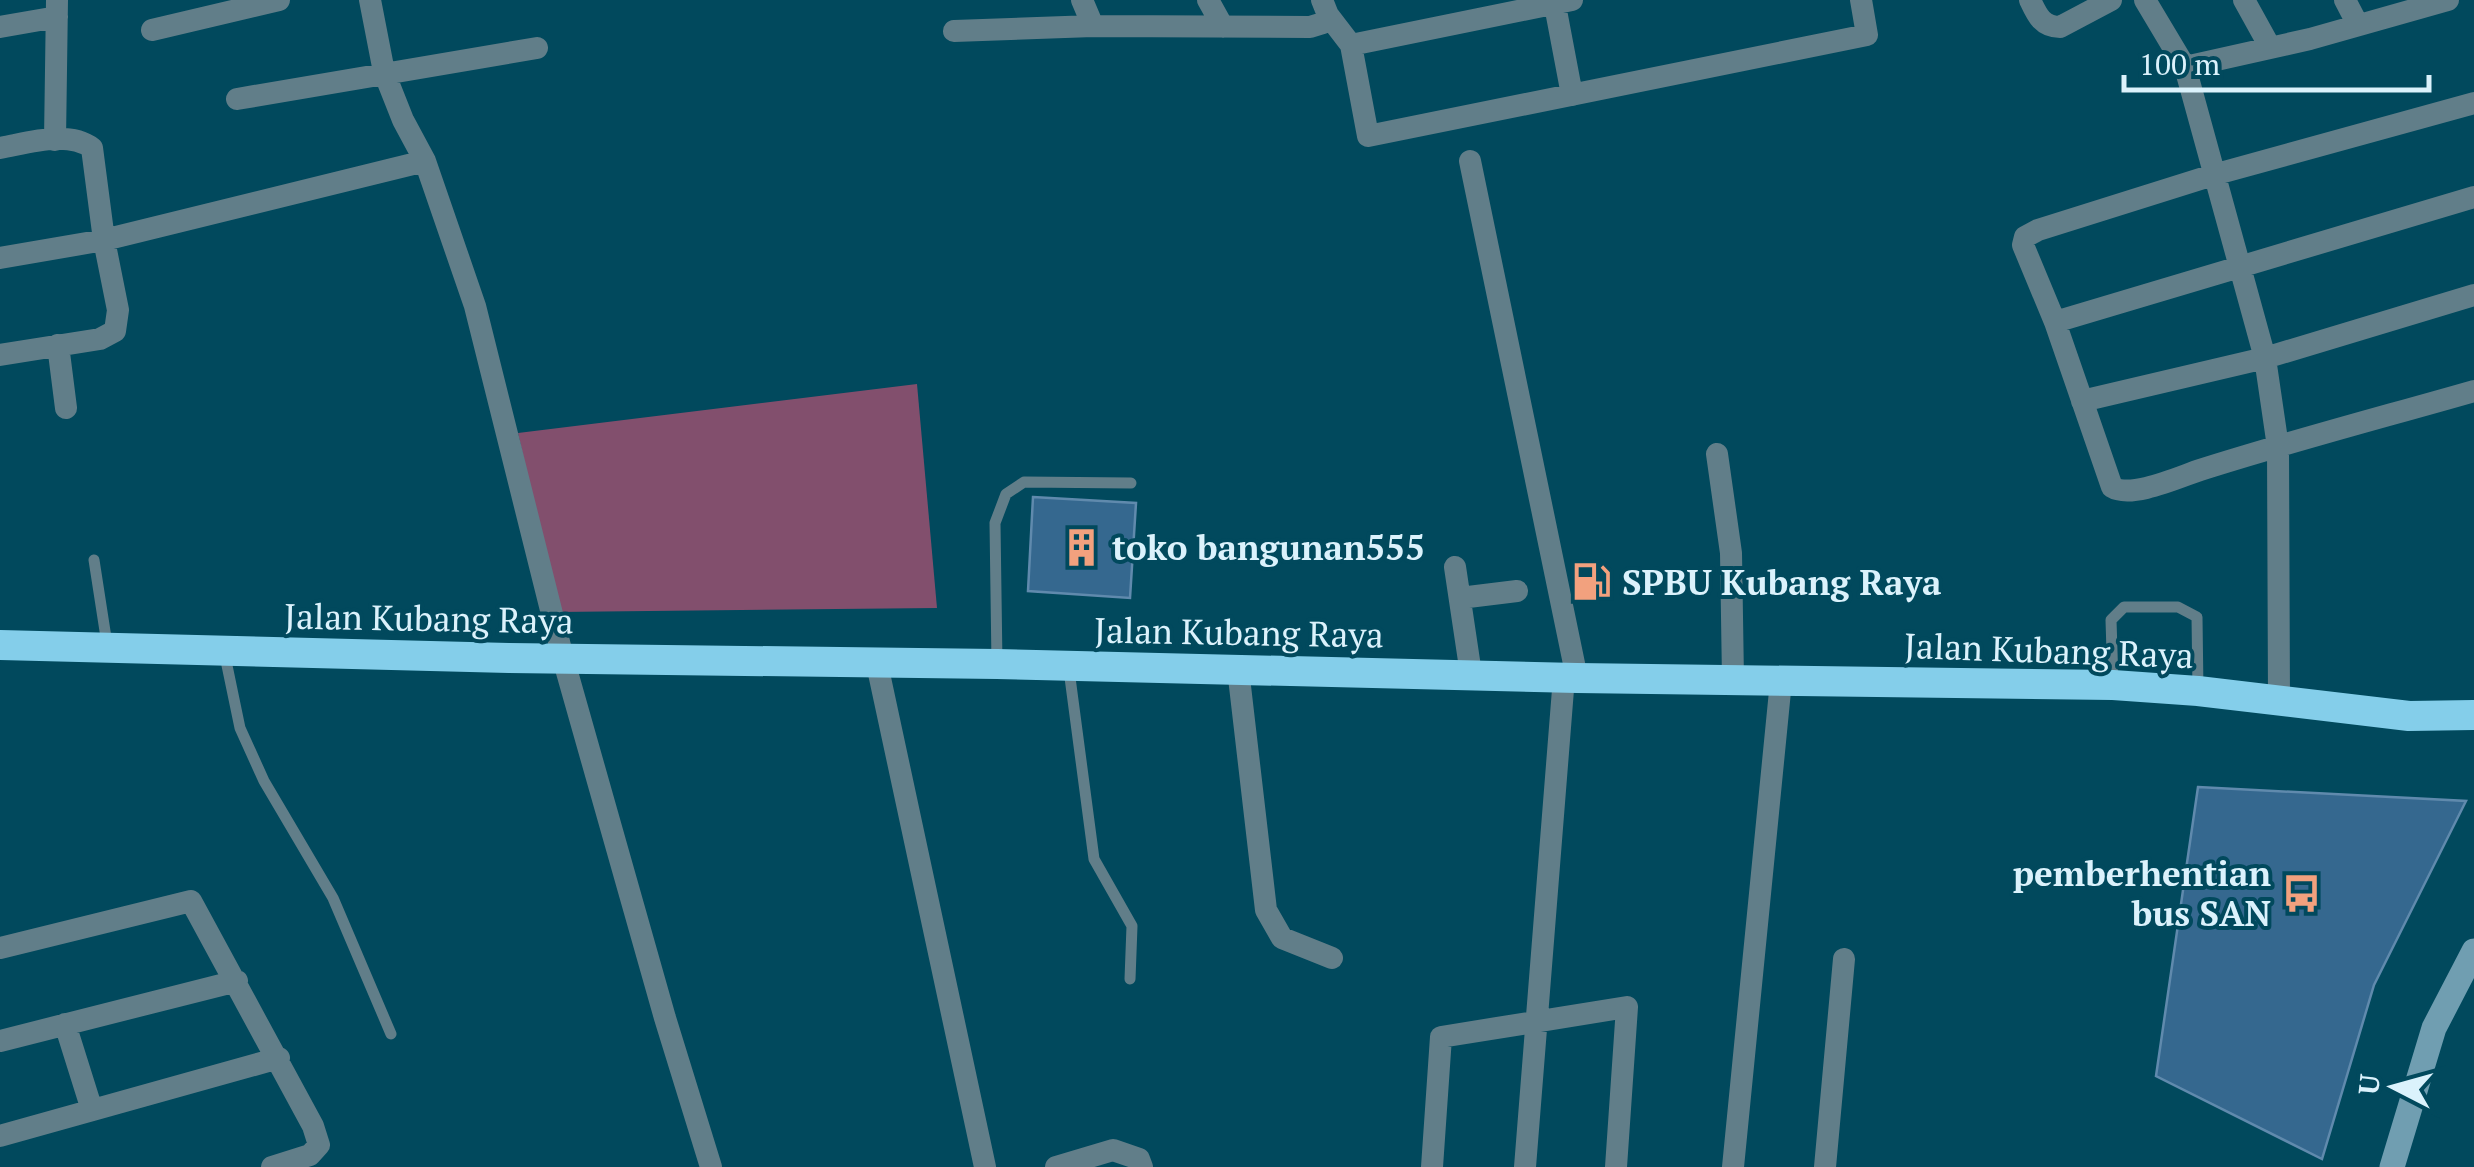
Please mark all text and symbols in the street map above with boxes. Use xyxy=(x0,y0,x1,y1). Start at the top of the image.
scale bar xyxy=(2124,30,2429,92)
text: 100 m xyxy=(2139,44,2220,84)
place label: toko bangunan555 xyxy=(1112,524,1425,570)
building icon: toko bangunan555 xyxy=(1061,526,1103,568)
place label: SPBU Kubang Raya xyxy=(1622,559,1941,605)
fuel station icon: SPBU Kubang Raya xyxy=(1571,561,1613,603)
street label: Jalan Kubang Raya xyxy=(284,592,574,644)
street label: Jalan Kubang Raya xyxy=(1094,606,1384,658)
street label: Jalan Kubang Raya xyxy=(1903,622,2195,678)
place label: pemberhentian bus SAN xyxy=(2013,850,2271,936)
bus stop icon: pemberhentian bus SAN xyxy=(2280,872,2322,914)
north arrow xyxy=(2344,1037,2444,1137)
text: U xyxy=(2349,1072,2388,1096)

